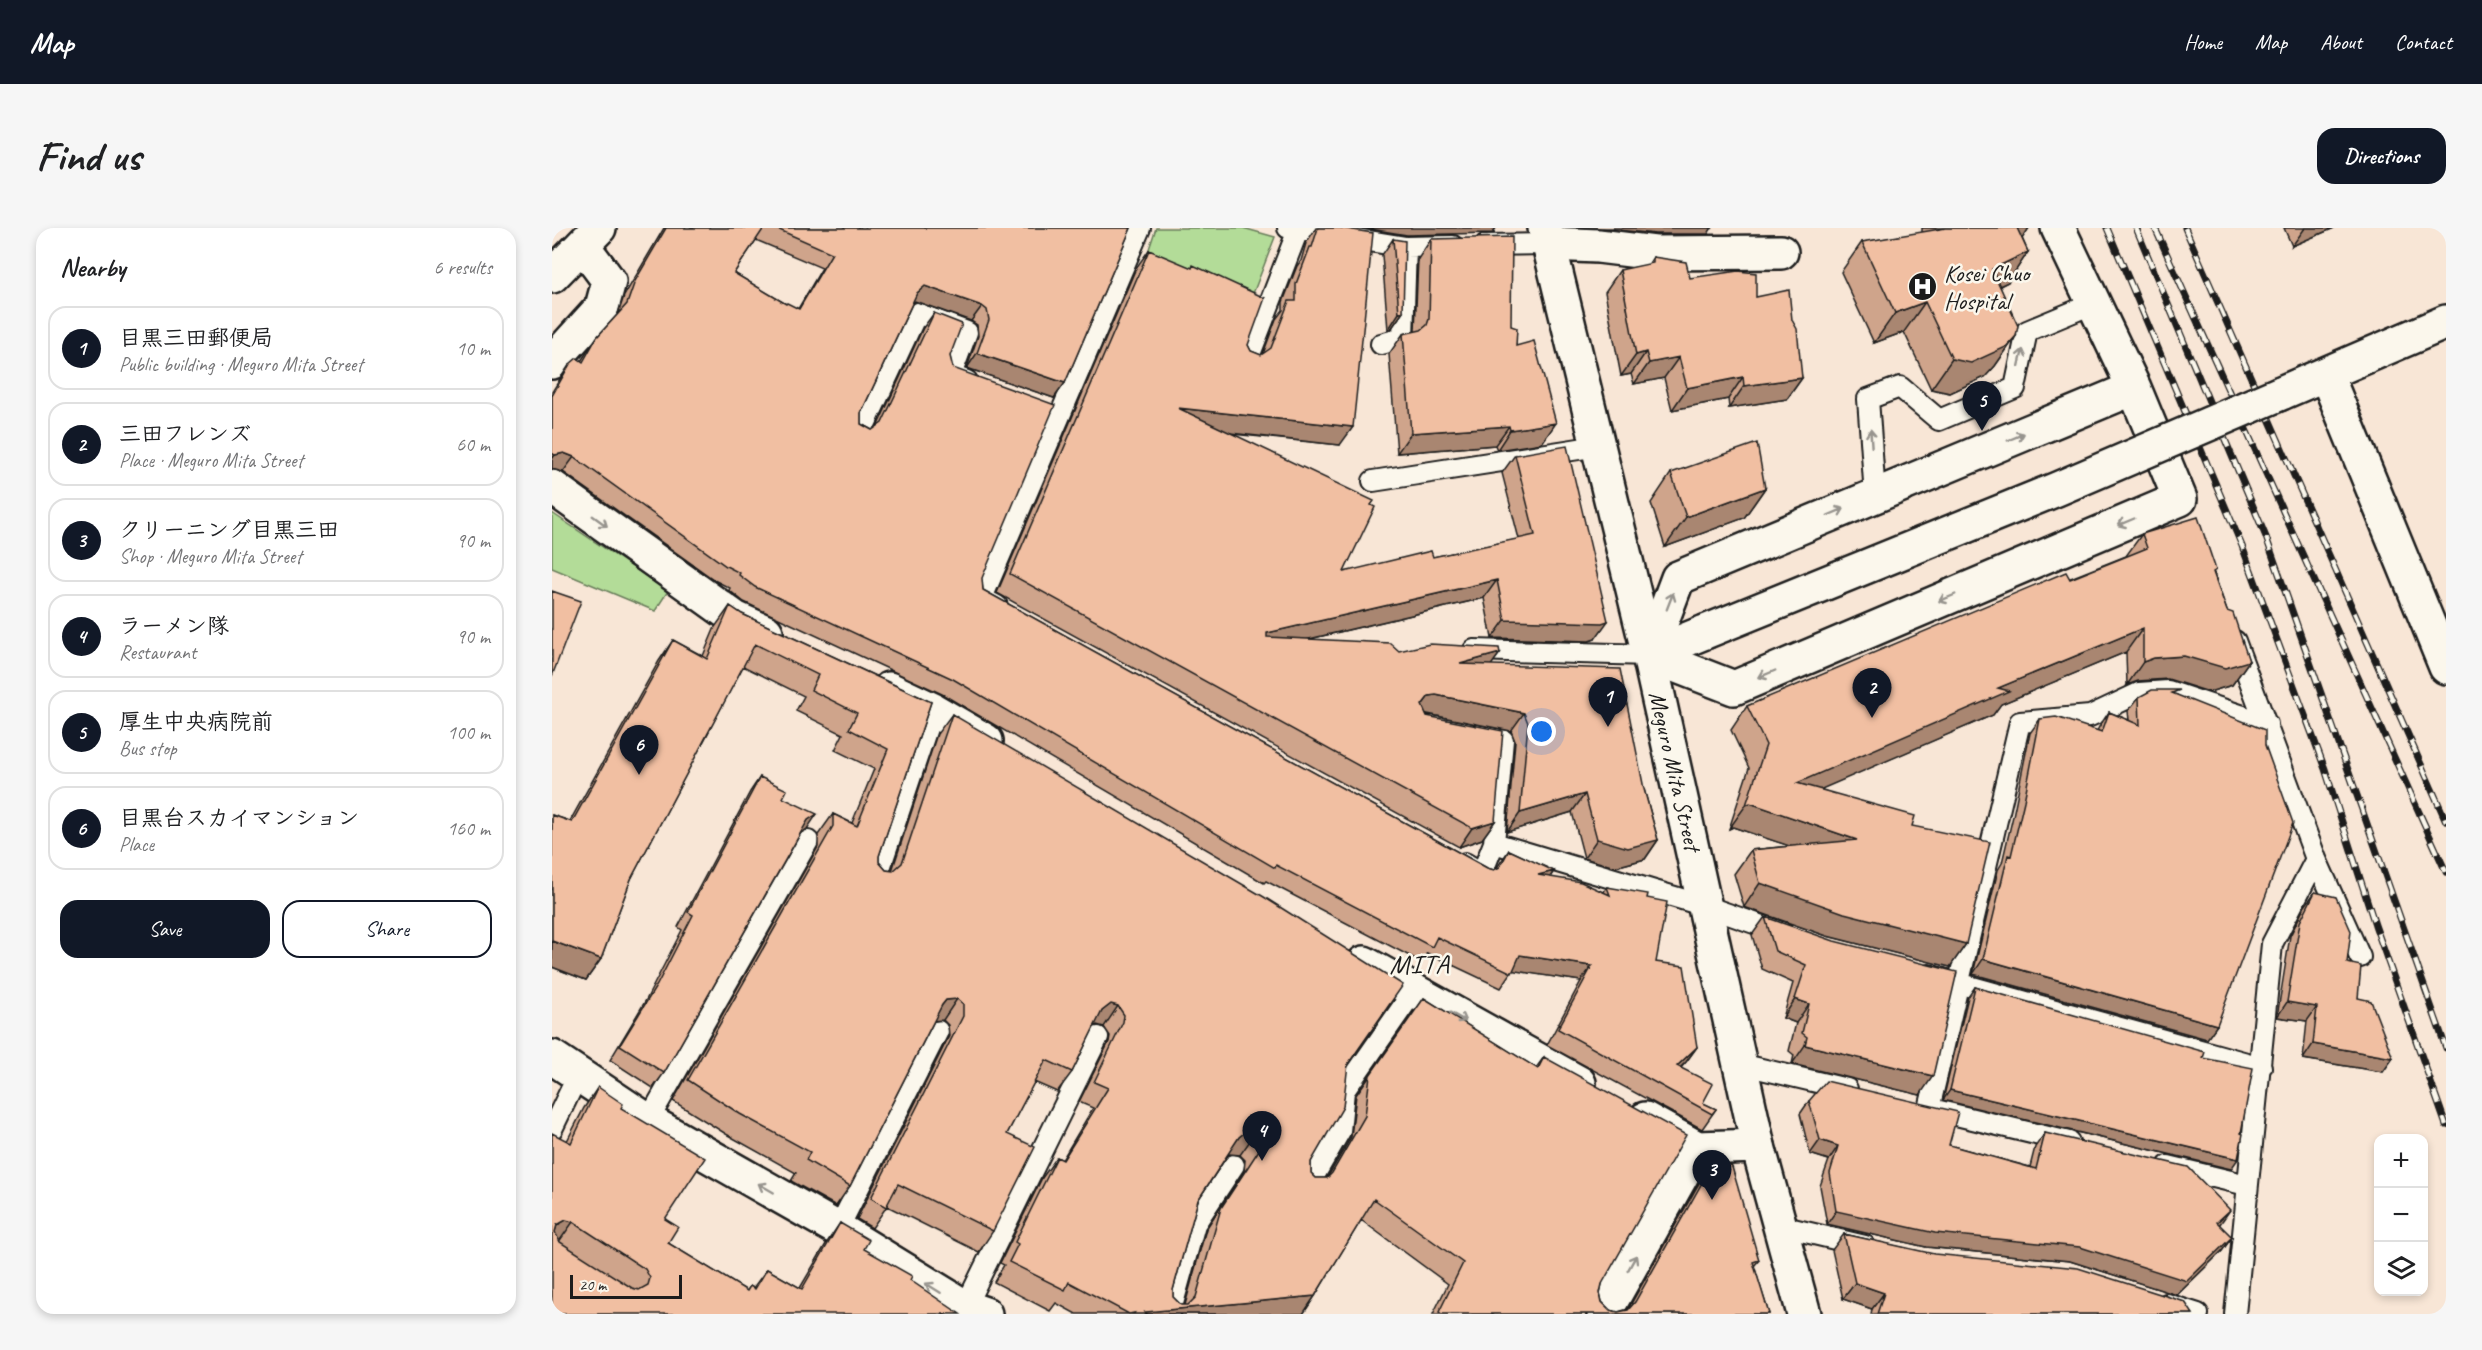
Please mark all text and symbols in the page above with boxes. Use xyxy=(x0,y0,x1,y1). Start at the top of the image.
text: Map xyxy=(30,25,73,60)
text: Home xyxy=(2184,29,2222,55)
text: Map xyxy=(2255,29,2287,55)
text: About xyxy=(2320,29,2362,55)
text: Contact xyxy=(2395,29,2452,55)
button: Directions xyxy=(2317,128,2446,184)
text: Find us xyxy=(36,130,141,183)
text: Nearby xyxy=(60,251,125,284)
text: 6 results xyxy=(433,255,492,280)
place label: Kosei Chuo Hospital xyxy=(1944,258,2032,316)
hospital icon: Kosei Chuo Hospital xyxy=(1907,271,1939,303)
text: 目黒三田郵便局 xyxy=(119,324,273,352)
text: 1 xyxy=(77,336,86,361)
text: 10 m xyxy=(456,336,490,361)
one-way arrow xyxy=(2016,348,2028,367)
text: Public building · Meguro Mita Street xyxy=(119,352,363,377)
pin: 5 xyxy=(1962,382,2002,431)
text: 三田フレンズ xyxy=(119,420,251,448)
one-way arrow xyxy=(1865,428,1876,448)
one-way arrow xyxy=(2006,431,2025,442)
text: 2 xyxy=(77,432,86,457)
text: 60 m xyxy=(456,432,490,457)
text: Place · Meguro Mita Street xyxy=(119,448,303,473)
one-way arrow xyxy=(1826,506,1845,517)
one-way arrow xyxy=(591,515,607,527)
text: クリーニング目黒三田 xyxy=(119,516,339,544)
one-way arrow xyxy=(2118,517,2136,528)
text: 3 xyxy=(77,528,86,553)
text: 90 m xyxy=(456,528,490,553)
text: Shop · Meguro Mita Street xyxy=(119,544,302,569)
one-way arrow xyxy=(1665,592,1676,610)
one-way arrow xyxy=(1938,593,1957,604)
text: ラーメン隊 xyxy=(119,612,229,640)
text: 4 xyxy=(77,624,86,649)
text: 90 m xyxy=(456,624,490,649)
text: Restaurant xyxy=(119,640,196,665)
pin: 2 xyxy=(1852,668,1892,718)
one-way arrow xyxy=(1759,669,1777,680)
pin: 1 xyxy=(1588,678,1628,727)
street label: Meguro Mita Street xyxy=(1642,688,1709,857)
text: 厚生中央病院前 xyxy=(119,708,273,736)
your location xyxy=(1527,717,1556,746)
text: 5 xyxy=(77,720,86,745)
text: 100 m xyxy=(447,720,490,745)
pin: 6 xyxy=(620,726,658,775)
text: Bus stop xyxy=(119,736,177,761)
text: 目黒台スカイマンション xyxy=(119,804,359,832)
text: 6 xyxy=(77,816,86,841)
text: 160 m xyxy=(447,816,490,841)
text: Place xyxy=(119,832,154,857)
button: Save xyxy=(60,900,270,958)
button: Share xyxy=(282,900,492,958)
district label: MITA xyxy=(1390,947,1450,981)
one-way arrow xyxy=(1449,1011,1466,1023)
pin: 4 xyxy=(1242,1112,1282,1161)
map controls xyxy=(2374,1134,2428,1296)
button: + xyxy=(2374,1134,2428,1188)
pin: 3 xyxy=(1692,1150,1732,1200)
one-way arrow xyxy=(758,1182,775,1194)
button: − xyxy=(2374,1188,2428,1242)
button: layers xyxy=(2374,1242,2428,1296)
one-way arrow xyxy=(1627,1255,1639,1272)
scale bar xyxy=(570,1272,682,1300)
text: 20 m xyxy=(579,1275,606,1295)
one-way arrow xyxy=(925,1281,942,1293)

